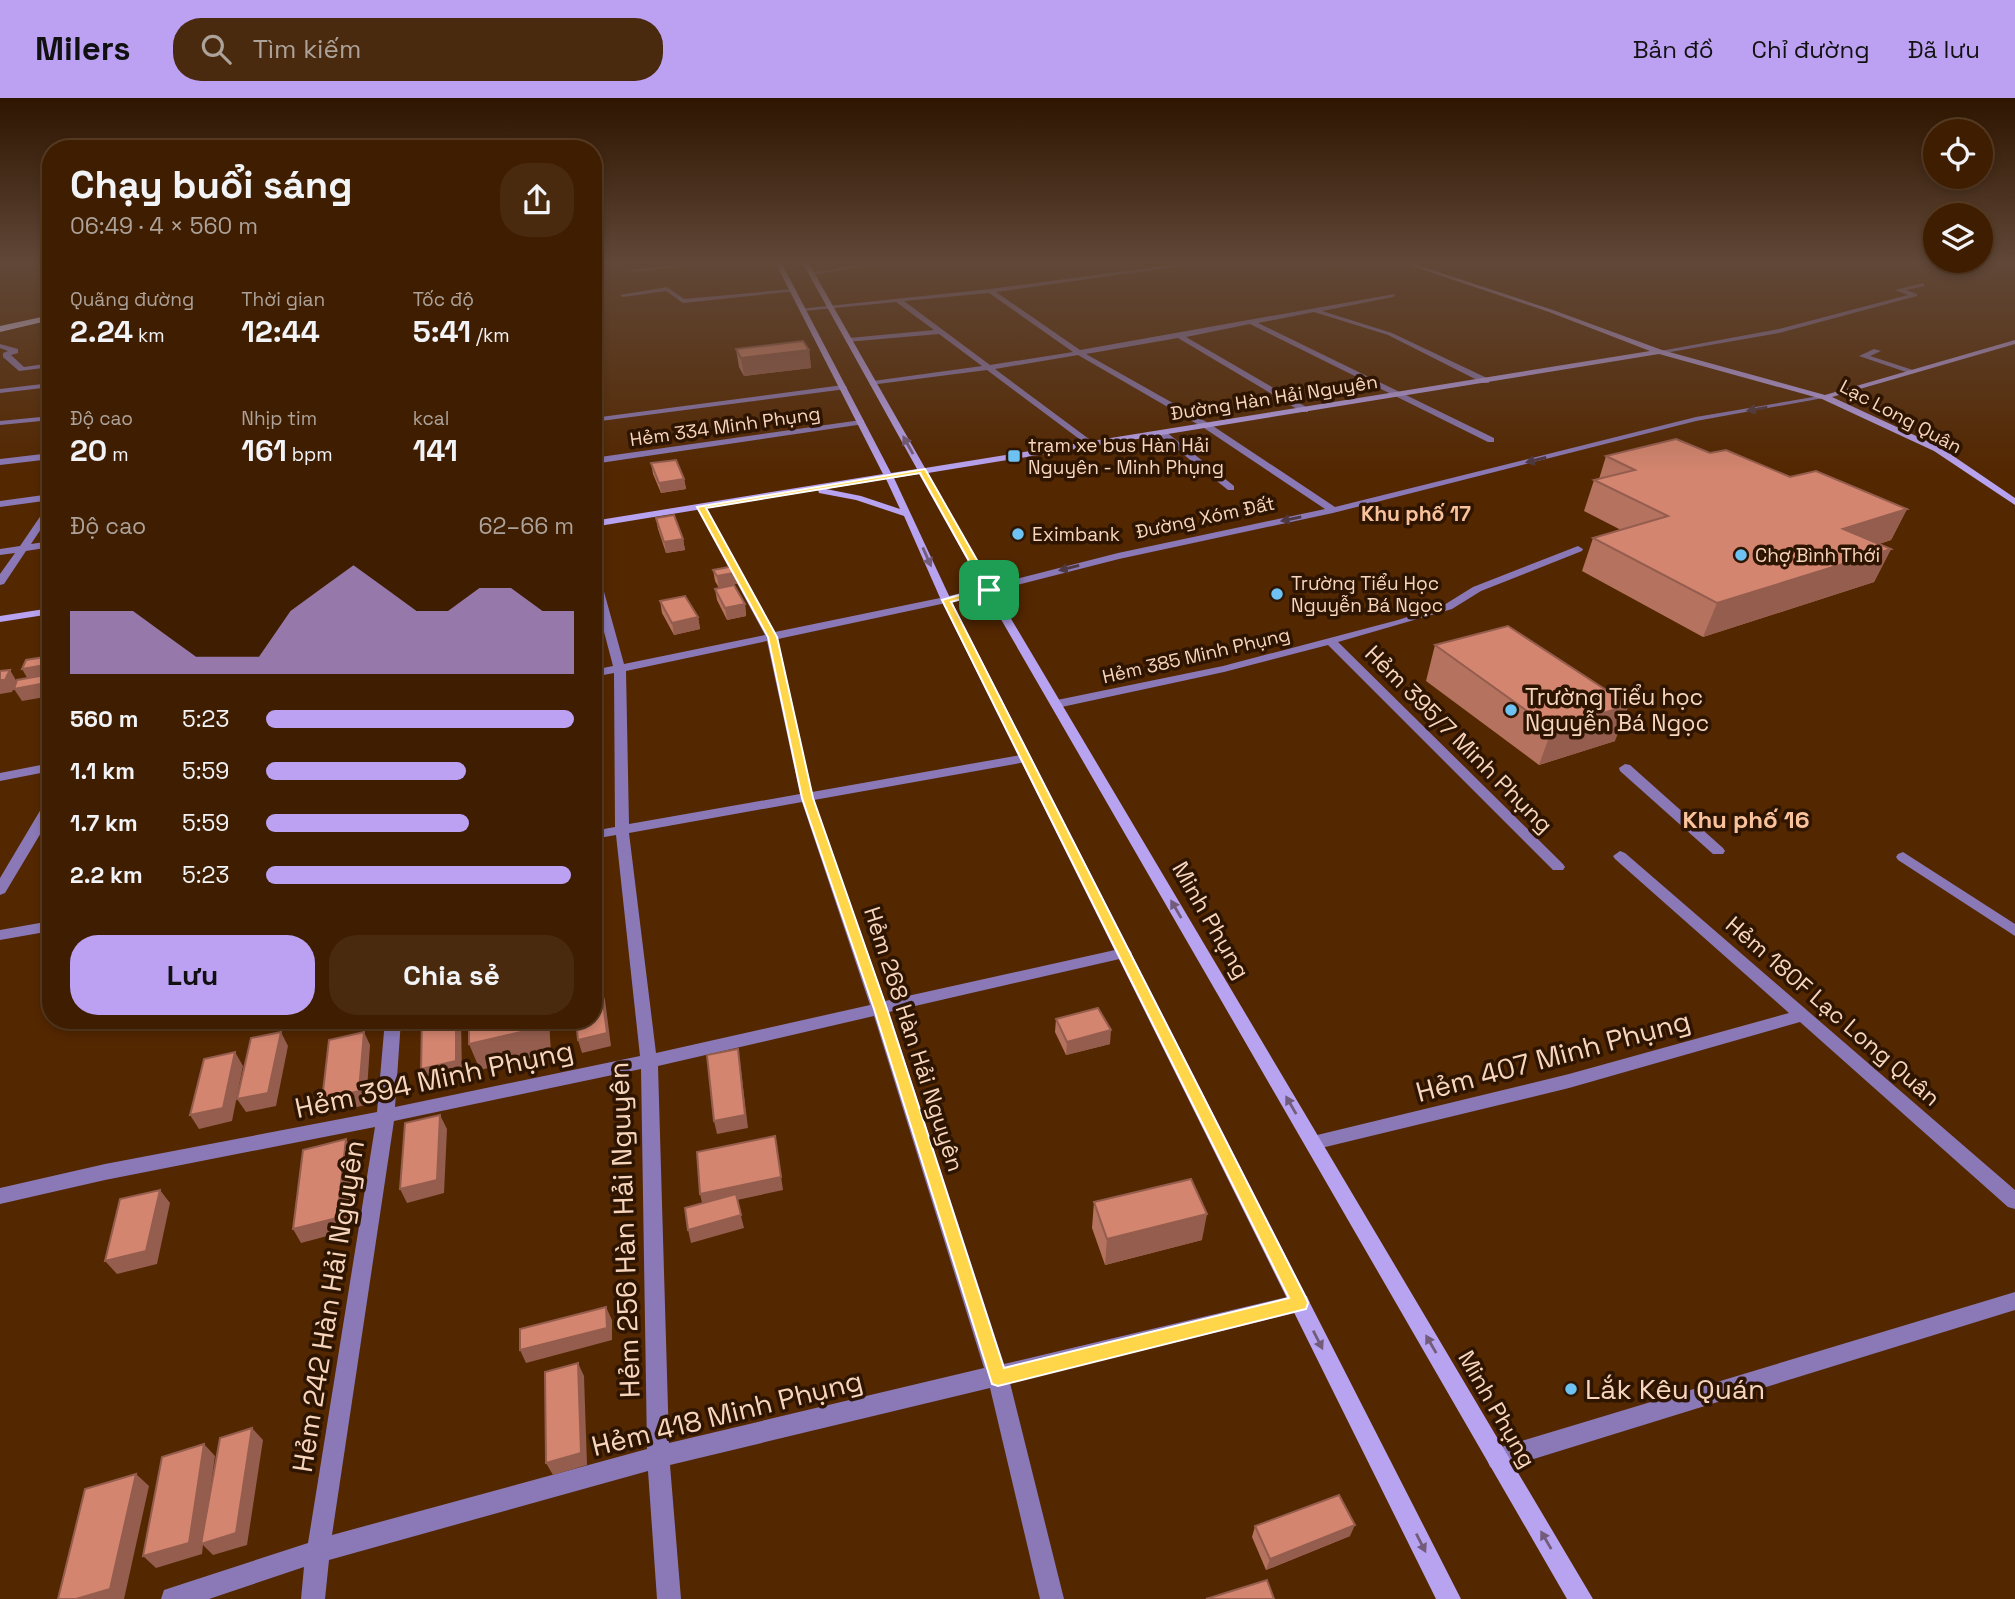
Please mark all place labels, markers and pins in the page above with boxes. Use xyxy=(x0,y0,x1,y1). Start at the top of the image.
place label: trạm xe bus Hàn Hải Nguyên - Minh Phụng xyxy=(1028,433,1224,480)
marker: trạm xe bus Hàn Hải Nguyên - Minh Phụng xyxy=(1006,448,1022,464)
place label: Eximbank xyxy=(1032,522,1120,547)
marker: Eximbank xyxy=(1010,526,1026,542)
place label: Chợ Bình Thới xyxy=(1755,543,1880,568)
marker: Chợ Bình Thới xyxy=(1733,547,1749,563)
pin xyxy=(959,560,1019,620)
place label: Trường Tiểu Học Nguyễn Bá Ngọc xyxy=(1291,571,1443,618)
marker: Trường Tiểu Học Nguyễn Bá Ngọc xyxy=(1269,586,1285,602)
place label: Trường Tiểu học Nguyễn Bá Ngọc xyxy=(1525,682,1709,738)
marker: Trường Tiểu học Nguyễn Bá Ngọc xyxy=(1503,702,1519,718)
place label: Lắk Kêu Quán xyxy=(1585,1371,1765,1407)
marker: Lắk Kêu Quán xyxy=(1563,1381,1579,1397)

